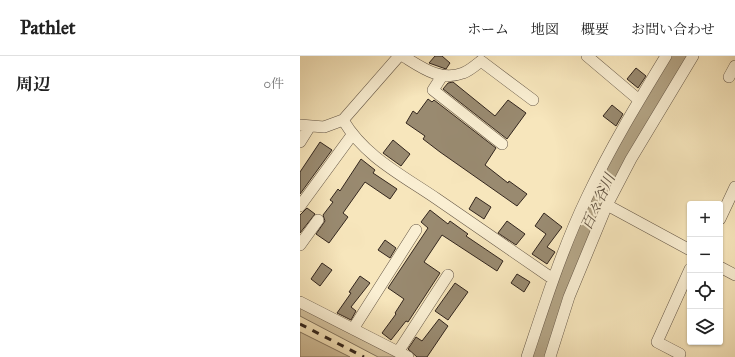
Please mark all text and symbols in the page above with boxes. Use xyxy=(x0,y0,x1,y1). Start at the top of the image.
text: Pathlet xyxy=(20,16,76,39)
text: ホーム xyxy=(467,21,509,38)
text: 地図 xyxy=(531,21,559,38)
text: 概要 xyxy=(581,21,609,38)
text: お問い合わせ xyxy=(631,21,715,38)
text: 周辺 xyxy=(16,74,50,95)
text: 0件 xyxy=(263,76,284,92)
water label: 百々谷川 xyxy=(577,169,620,233)
map controls xyxy=(687,201,723,345)
button: + xyxy=(687,201,723,237)
button: − xyxy=(687,237,723,273)
button: locate xyxy=(687,273,723,309)
button: layers xyxy=(687,309,723,345)

